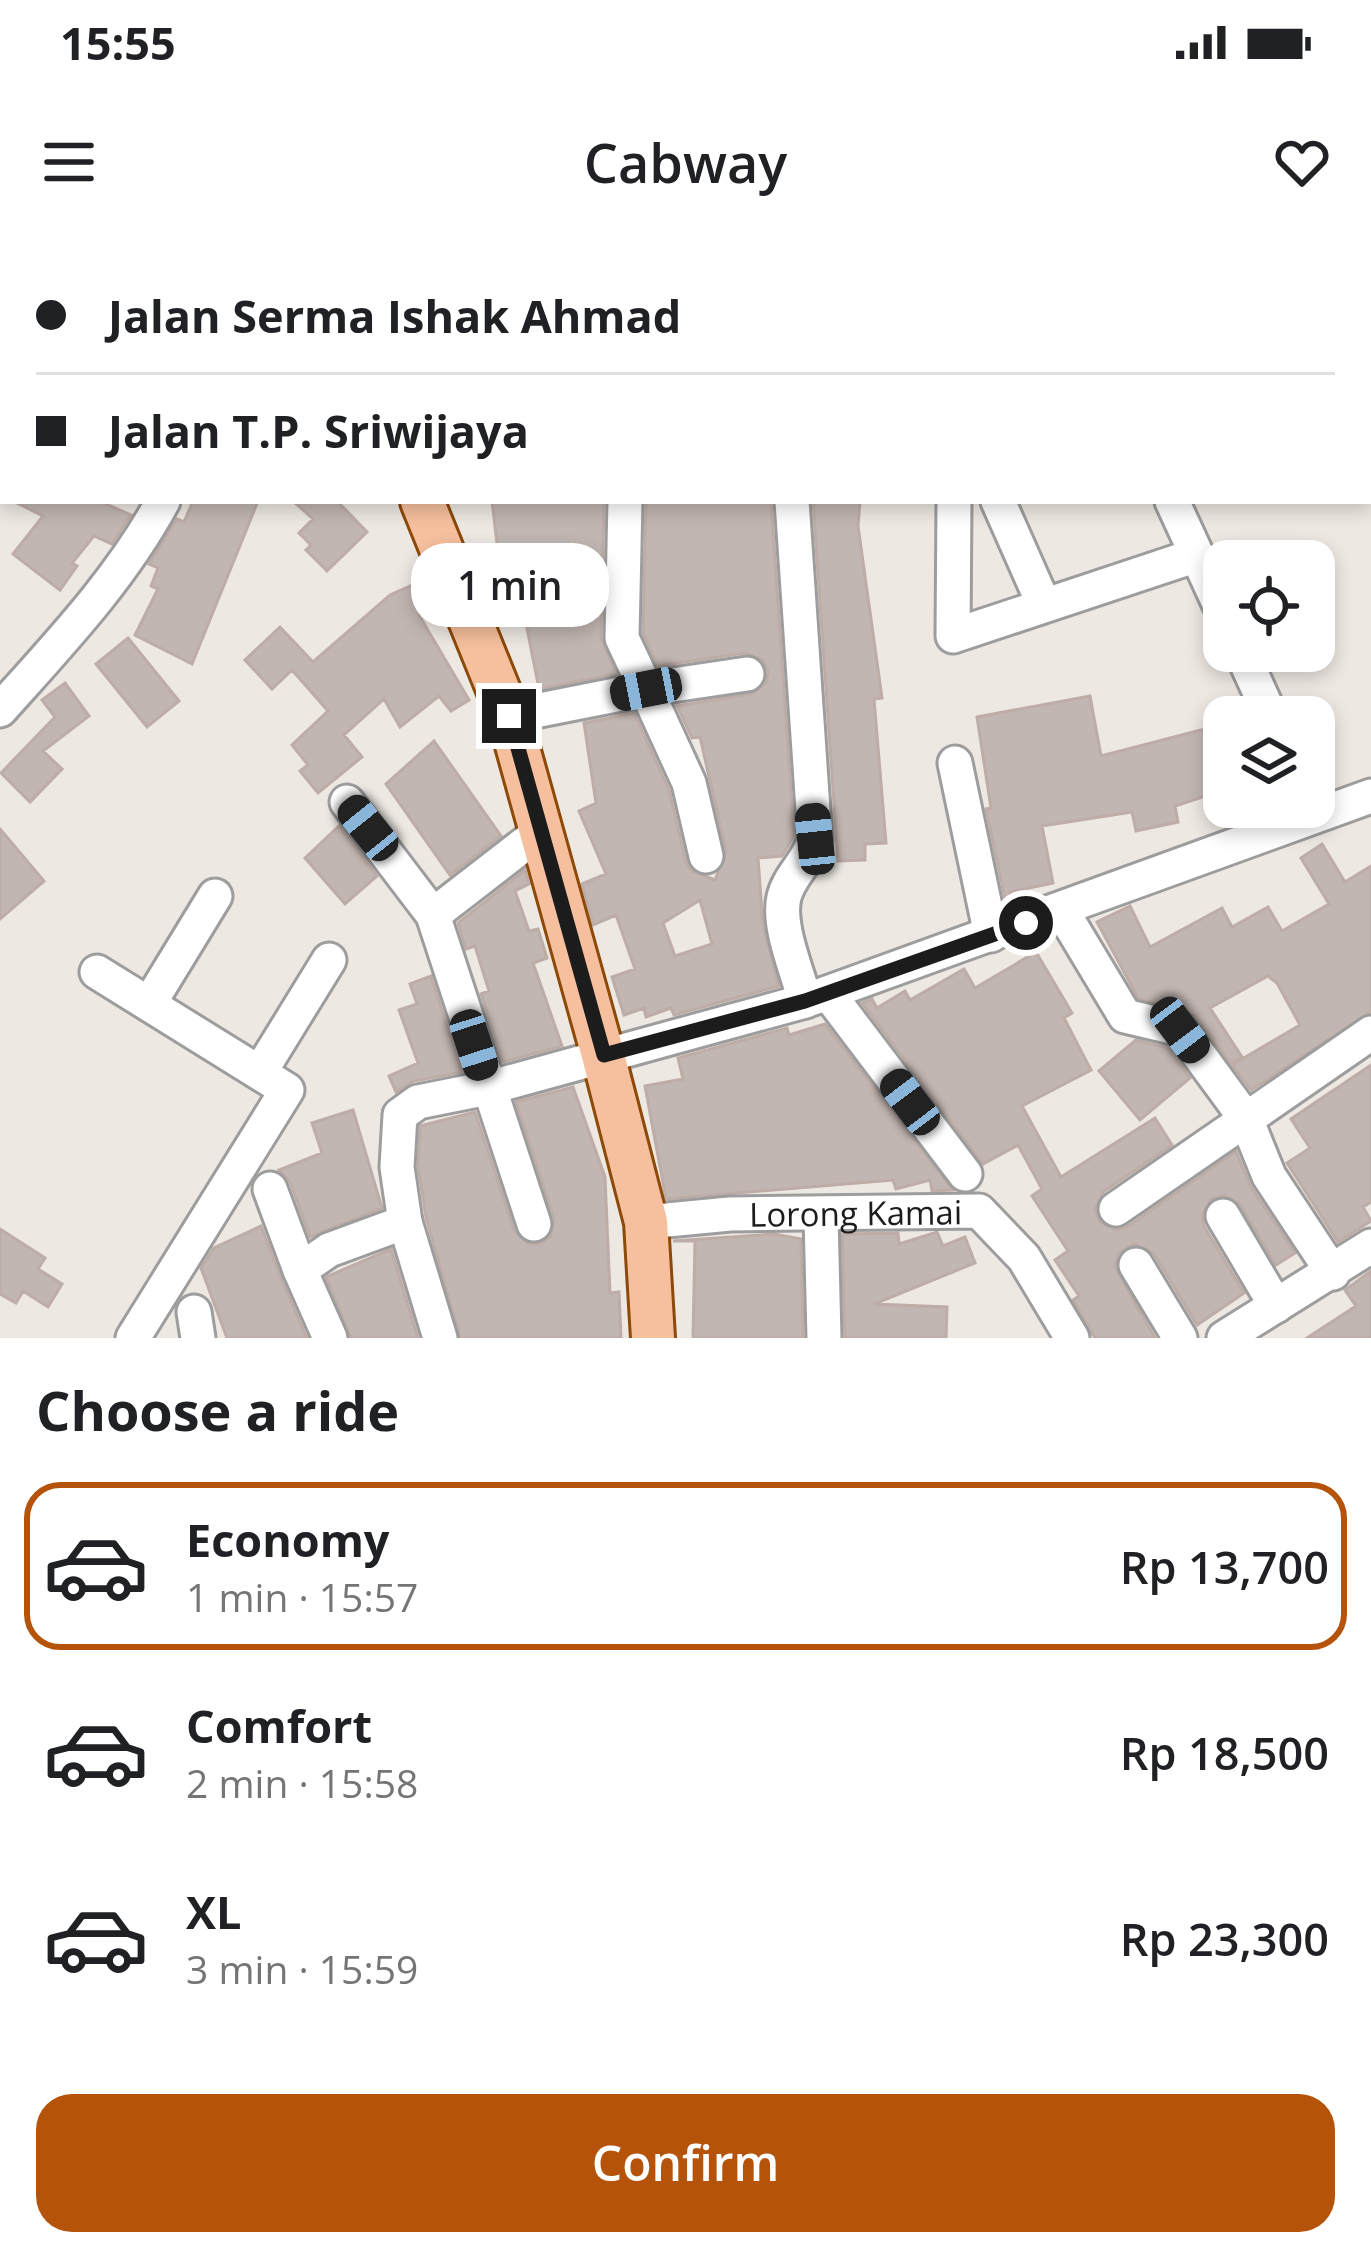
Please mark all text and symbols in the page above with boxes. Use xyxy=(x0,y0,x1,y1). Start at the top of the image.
text: 15:55 xyxy=(60,12,176,73)
text: Cabway xyxy=(584,125,787,199)
icon: menu xyxy=(36,129,102,195)
icon: heart xyxy=(1269,129,1335,195)
text: Jalan Serma Ishak Ahmad xyxy=(108,285,681,346)
text: Jalan T.P. Sriwijaya xyxy=(108,400,529,461)
map controls xyxy=(1203,540,1335,828)
button: locate xyxy=(1203,540,1335,672)
callout: 1 min xyxy=(410,542,608,626)
text: 1 min xyxy=(457,558,563,611)
car xyxy=(607,664,685,714)
route end xyxy=(482,689,536,743)
button: layers xyxy=(1203,696,1335,828)
car xyxy=(331,789,405,867)
car xyxy=(793,801,837,877)
route start xyxy=(999,896,1053,950)
car xyxy=(1144,990,1216,1070)
car xyxy=(446,1005,502,1085)
car xyxy=(874,1062,946,1142)
street label: Lorong Kamai xyxy=(749,1189,962,1236)
text: Choose a ride xyxy=(36,1373,399,1447)
text: Economy xyxy=(186,1509,389,1570)
icon: car xyxy=(42,1512,150,1620)
text: Rp 13,700 xyxy=(1120,1536,1329,1597)
text: 1 min · 15:57 xyxy=(186,1570,418,1623)
text: Comfort xyxy=(186,1695,372,1756)
icon: car xyxy=(42,1698,150,1806)
text: Rp 18,500 xyxy=(1120,1722,1329,1783)
text: 2 min · 15:58 xyxy=(186,1756,418,1809)
text: XL xyxy=(186,1881,241,1942)
icon: car xyxy=(42,1884,150,1992)
text: Rp 23,300 xyxy=(1120,1908,1329,1969)
text: 3 min · 15:59 xyxy=(186,1942,418,1995)
button: Confirm xyxy=(36,2094,1335,2232)

